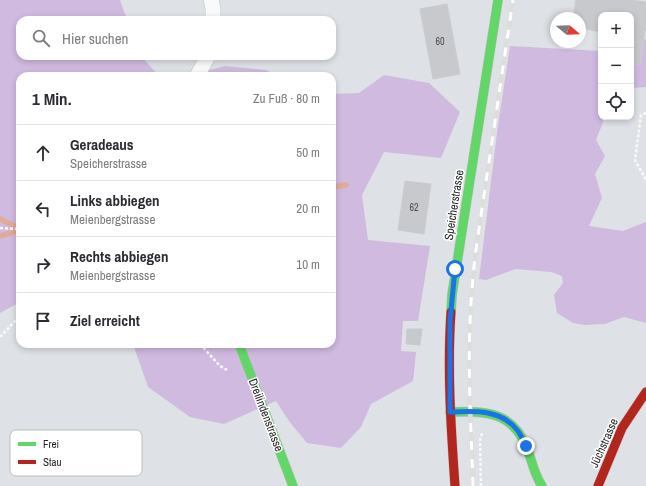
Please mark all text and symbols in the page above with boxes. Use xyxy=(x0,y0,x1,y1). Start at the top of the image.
north arrow xyxy=(550,12,586,48)
map controls xyxy=(598,12,634,120)
button: + xyxy=(598,12,634,48)
search box xyxy=(16,16,336,60)
icon: search xyxy=(30,27,52,49)
text: Hier suchen xyxy=(62,28,128,49)
house number: 60 xyxy=(435,35,445,48)
button: − xyxy=(598,48,634,84)
button: locate xyxy=(598,84,634,120)
text: 1 Min. xyxy=(32,87,72,110)
text: Zu Fuß · 80 m xyxy=(253,90,320,107)
text: Geradeaus xyxy=(70,134,134,155)
icon: ahead xyxy=(32,142,54,164)
text: 50 m xyxy=(296,144,320,161)
text: Speicherstrasse xyxy=(70,155,147,172)
street label: Speicherstrasse xyxy=(441,169,467,241)
text: Links abbiegen xyxy=(70,190,160,211)
icon: left xyxy=(32,198,54,220)
text: 20 m xyxy=(296,200,320,217)
house number: 62 xyxy=(409,201,419,214)
text: Meienbergstrasse xyxy=(70,211,155,228)
text: Rechts abbiegen xyxy=(70,246,168,267)
icon: right xyxy=(32,254,54,276)
text: 10 m xyxy=(296,256,320,273)
route start xyxy=(446,260,464,278)
text: Meienbergstrasse xyxy=(70,267,155,284)
icon: arrive xyxy=(32,310,54,332)
text: Ziel erreicht xyxy=(70,310,140,331)
street label: Dreilindenstrasse xyxy=(245,376,287,454)
street label: Jüchstrasse xyxy=(586,416,622,470)
legend xyxy=(10,430,142,476)
text: Frei xyxy=(43,437,59,451)
route end xyxy=(517,437,535,455)
text: Stau xyxy=(43,455,62,469)

